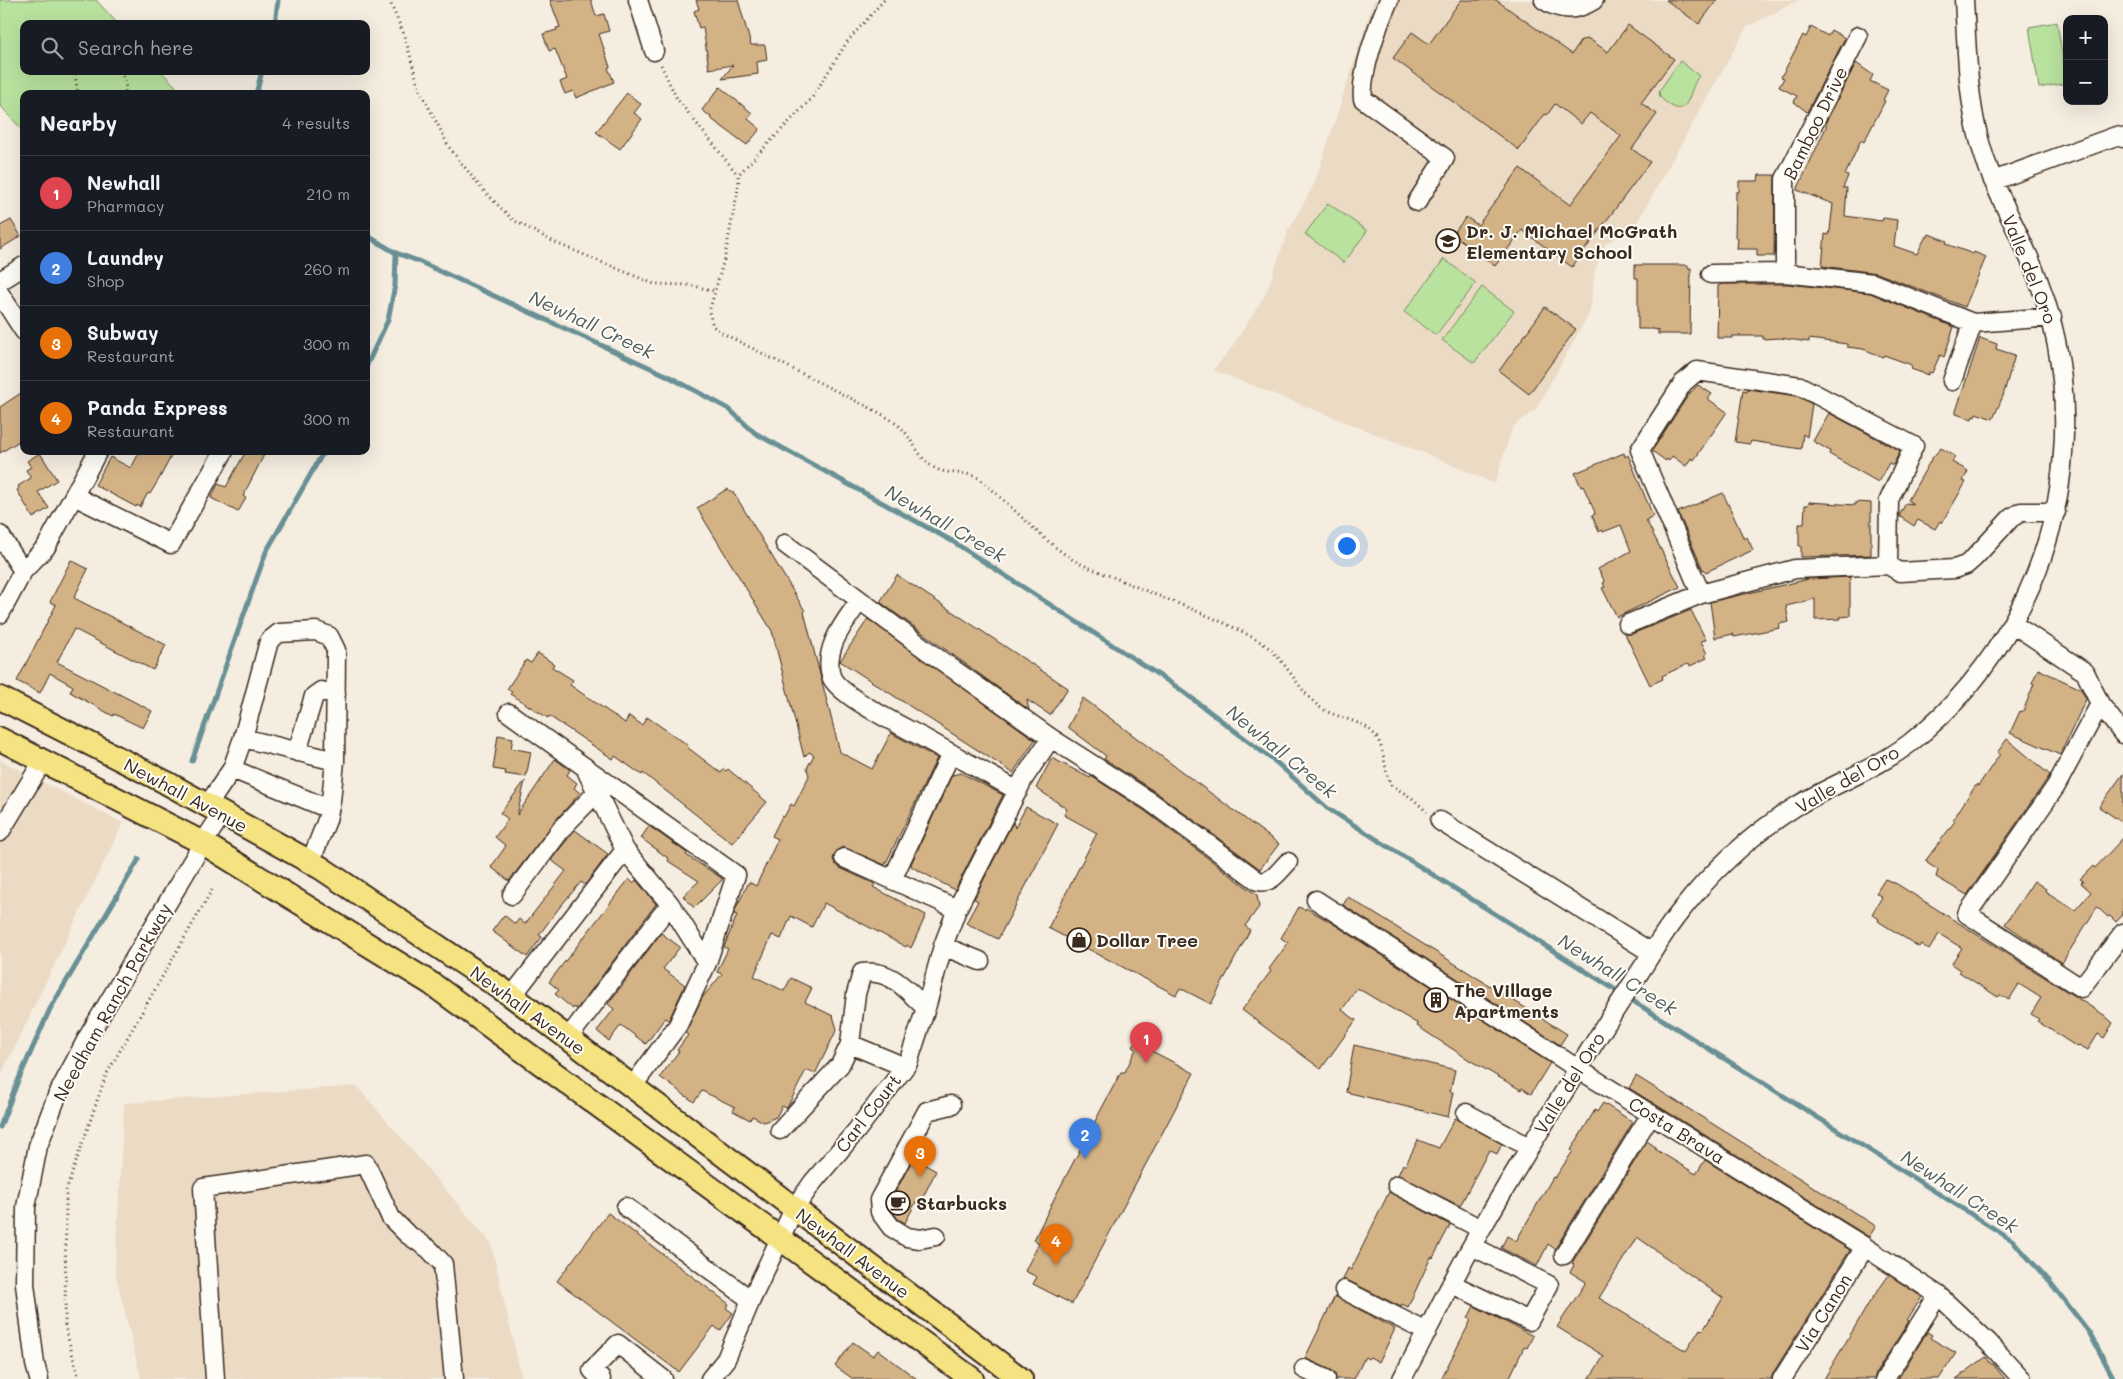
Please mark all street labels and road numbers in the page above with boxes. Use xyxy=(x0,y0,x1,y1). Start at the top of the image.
street label: Bamboo Drive xyxy=(1777,63,1853,183)
street label: Valle del Oro xyxy=(1997,211,2063,327)
street label: Valle del Oro xyxy=(1791,740,1903,818)
street label: Newhall Avenue xyxy=(120,752,252,838)
street label: Needham Ranch Parkway xyxy=(47,899,177,1105)
street label: Newhall Avenue xyxy=(466,960,590,1060)
street label: Valle del Oro xyxy=(1528,1027,1610,1138)
street label: Carl Court xyxy=(830,1069,906,1157)
street label: Costa Brava xyxy=(1624,1091,1730,1169)
street label: Newhall Avenue xyxy=(791,1202,915,1304)
street label: Via Canon xyxy=(1789,1269,1857,1357)

